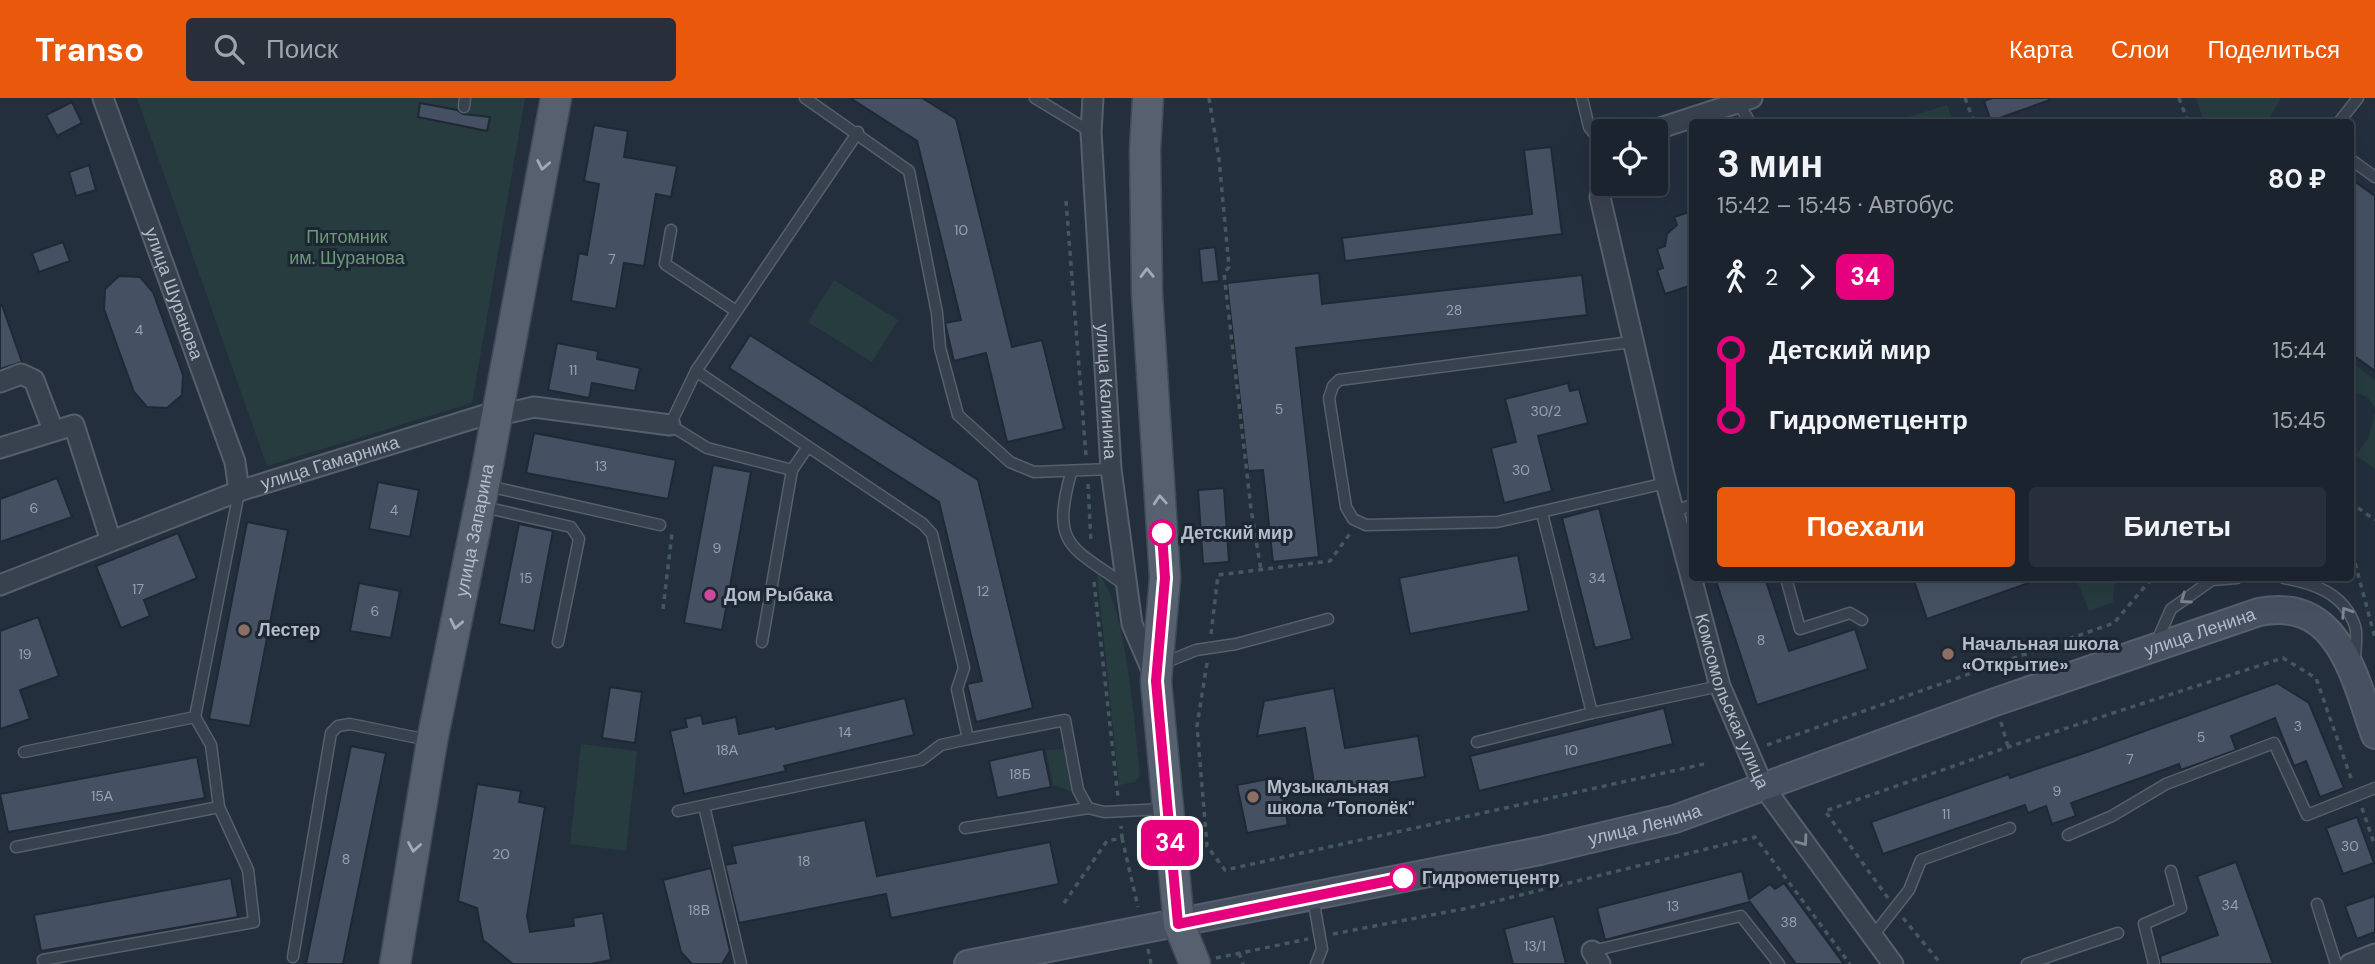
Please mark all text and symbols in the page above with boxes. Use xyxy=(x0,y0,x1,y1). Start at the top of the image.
search box xyxy=(186,18,676,81)
text: Transo xyxy=(35,28,144,71)
icon: search xyxy=(210,30,248,68)
text: Поиск xyxy=(266,32,338,66)
text: Карта xyxy=(2009,34,2073,65)
text: Слои xyxy=(2111,34,2169,65)
text: Поделиться xyxy=(2207,34,2340,65)
map controls xyxy=(1591,119,1668,196)
button: locate xyxy=(1591,119,1668,196)
text: 3 мин xyxy=(1717,139,1823,189)
one-way arrow xyxy=(536,159,551,171)
text: 80 ₽ xyxy=(2268,162,2326,196)
text: 15:42 – 15:45 · Автобус xyxy=(1717,190,1954,220)
house number: 10 xyxy=(954,221,968,239)
street label: улица Шуранова xyxy=(139,224,209,364)
park label: Питомник им. Шуранова xyxy=(289,225,406,270)
house number: 7 xyxy=(608,250,616,268)
icon: walk xyxy=(1717,258,1755,296)
icon: forward xyxy=(1788,258,1826,296)
text: 34 xyxy=(1850,261,1880,292)
text: 2 xyxy=(1765,262,1778,292)
one-way arrow xyxy=(1139,267,1155,278)
house number: 28 xyxy=(1446,301,1462,319)
house number: 4 xyxy=(135,321,144,339)
street label: улица Калинина xyxy=(1090,323,1122,461)
text: Детский мир xyxy=(1769,333,1931,367)
text: 15:44 xyxy=(2272,335,2326,365)
house number: 11 xyxy=(569,361,577,379)
house number: 5 xyxy=(1275,400,1283,418)
house number: 30/2 xyxy=(1531,402,1561,420)
text: Гидрометцентр xyxy=(1769,403,1968,437)
text: 15:45 xyxy=(2272,405,2326,435)
street label: улица Гамарника xyxy=(258,430,403,496)
house number: 13 xyxy=(595,457,607,475)
street label: улица Запарина xyxy=(450,461,500,599)
house number: 30 xyxy=(1512,461,1530,479)
button: Поехали xyxy=(1717,487,2015,567)
button: Билеты xyxy=(2029,487,2326,567)
one-way arrow xyxy=(1153,495,1168,506)
house number: 6 xyxy=(30,499,38,517)
house number: 4 xyxy=(390,501,399,519)
marker: Детский мир xyxy=(1149,520,1175,546)
place label: Детский мир xyxy=(1181,521,1293,545)
house number: 9 xyxy=(713,539,722,557)
house number: 15 xyxy=(520,569,532,587)
house number: 34 xyxy=(1589,569,1606,587)
house number: 17 xyxy=(132,580,144,598)
house number: 12 xyxy=(977,582,989,600)
place label: Дом Рыбака xyxy=(724,583,834,607)
marker: Дом Рыбака xyxy=(702,587,718,603)
one-way arrow xyxy=(2180,591,2193,603)
house number: 6 xyxy=(371,602,379,620)
street label: улица Ленина xyxy=(2141,602,2260,662)
one-way arrow xyxy=(2341,607,2354,620)
street label: Комсомольская улица xyxy=(1689,611,1775,793)
place label: Лестер xyxy=(258,618,320,642)
one-way arrow xyxy=(449,618,464,630)
marker: Лестер xyxy=(236,622,252,638)
house number: 8 xyxy=(1757,631,1765,649)
place label: Начальная школа «Открытие» xyxy=(1962,632,2120,677)
house number: 19 xyxy=(18,645,32,663)
marker: Начальная школа «Открытие» xyxy=(1940,646,1956,662)
house number: 3 xyxy=(2294,717,2302,735)
house number: 14 xyxy=(839,723,852,741)
house number: 5 xyxy=(2197,728,2205,746)
house number: 18А xyxy=(716,741,739,759)
house number: 10 xyxy=(1564,741,1578,759)
house number: 7 xyxy=(2126,750,2134,768)
house number: 18Б xyxy=(1009,765,1031,783)
place label: Музыкальная школа “Тополёк" xyxy=(1267,775,1415,820)
house number: 9 xyxy=(2053,782,2062,800)
house number: 15А xyxy=(91,787,114,805)
marker: Музыкальная школа “Тополёк" xyxy=(1245,789,1261,805)
street label: улица Ленина xyxy=(1586,798,1706,851)
house number: 11 xyxy=(1942,805,1950,823)
line badge: 34 xyxy=(1138,820,1202,866)
text: 34 xyxy=(1155,827,1185,858)
one-way arrow xyxy=(1794,833,1807,846)
house number: 30 xyxy=(2341,837,2359,855)
one-way arrow xyxy=(407,841,422,853)
house number: 20 xyxy=(492,845,510,863)
house number: 8 xyxy=(342,850,350,868)
house number: 18 xyxy=(798,852,810,870)
marker: Гидрометцентр xyxy=(1390,865,1416,891)
place label: Гидрометцентр xyxy=(1422,866,1560,890)
house number: 34 xyxy=(2222,896,2239,914)
house number: 13 xyxy=(1667,897,1679,915)
house number: 18В xyxy=(688,901,710,919)
house number: 38 xyxy=(1781,913,1797,931)
house number: 13/1 xyxy=(1524,937,1546,955)

